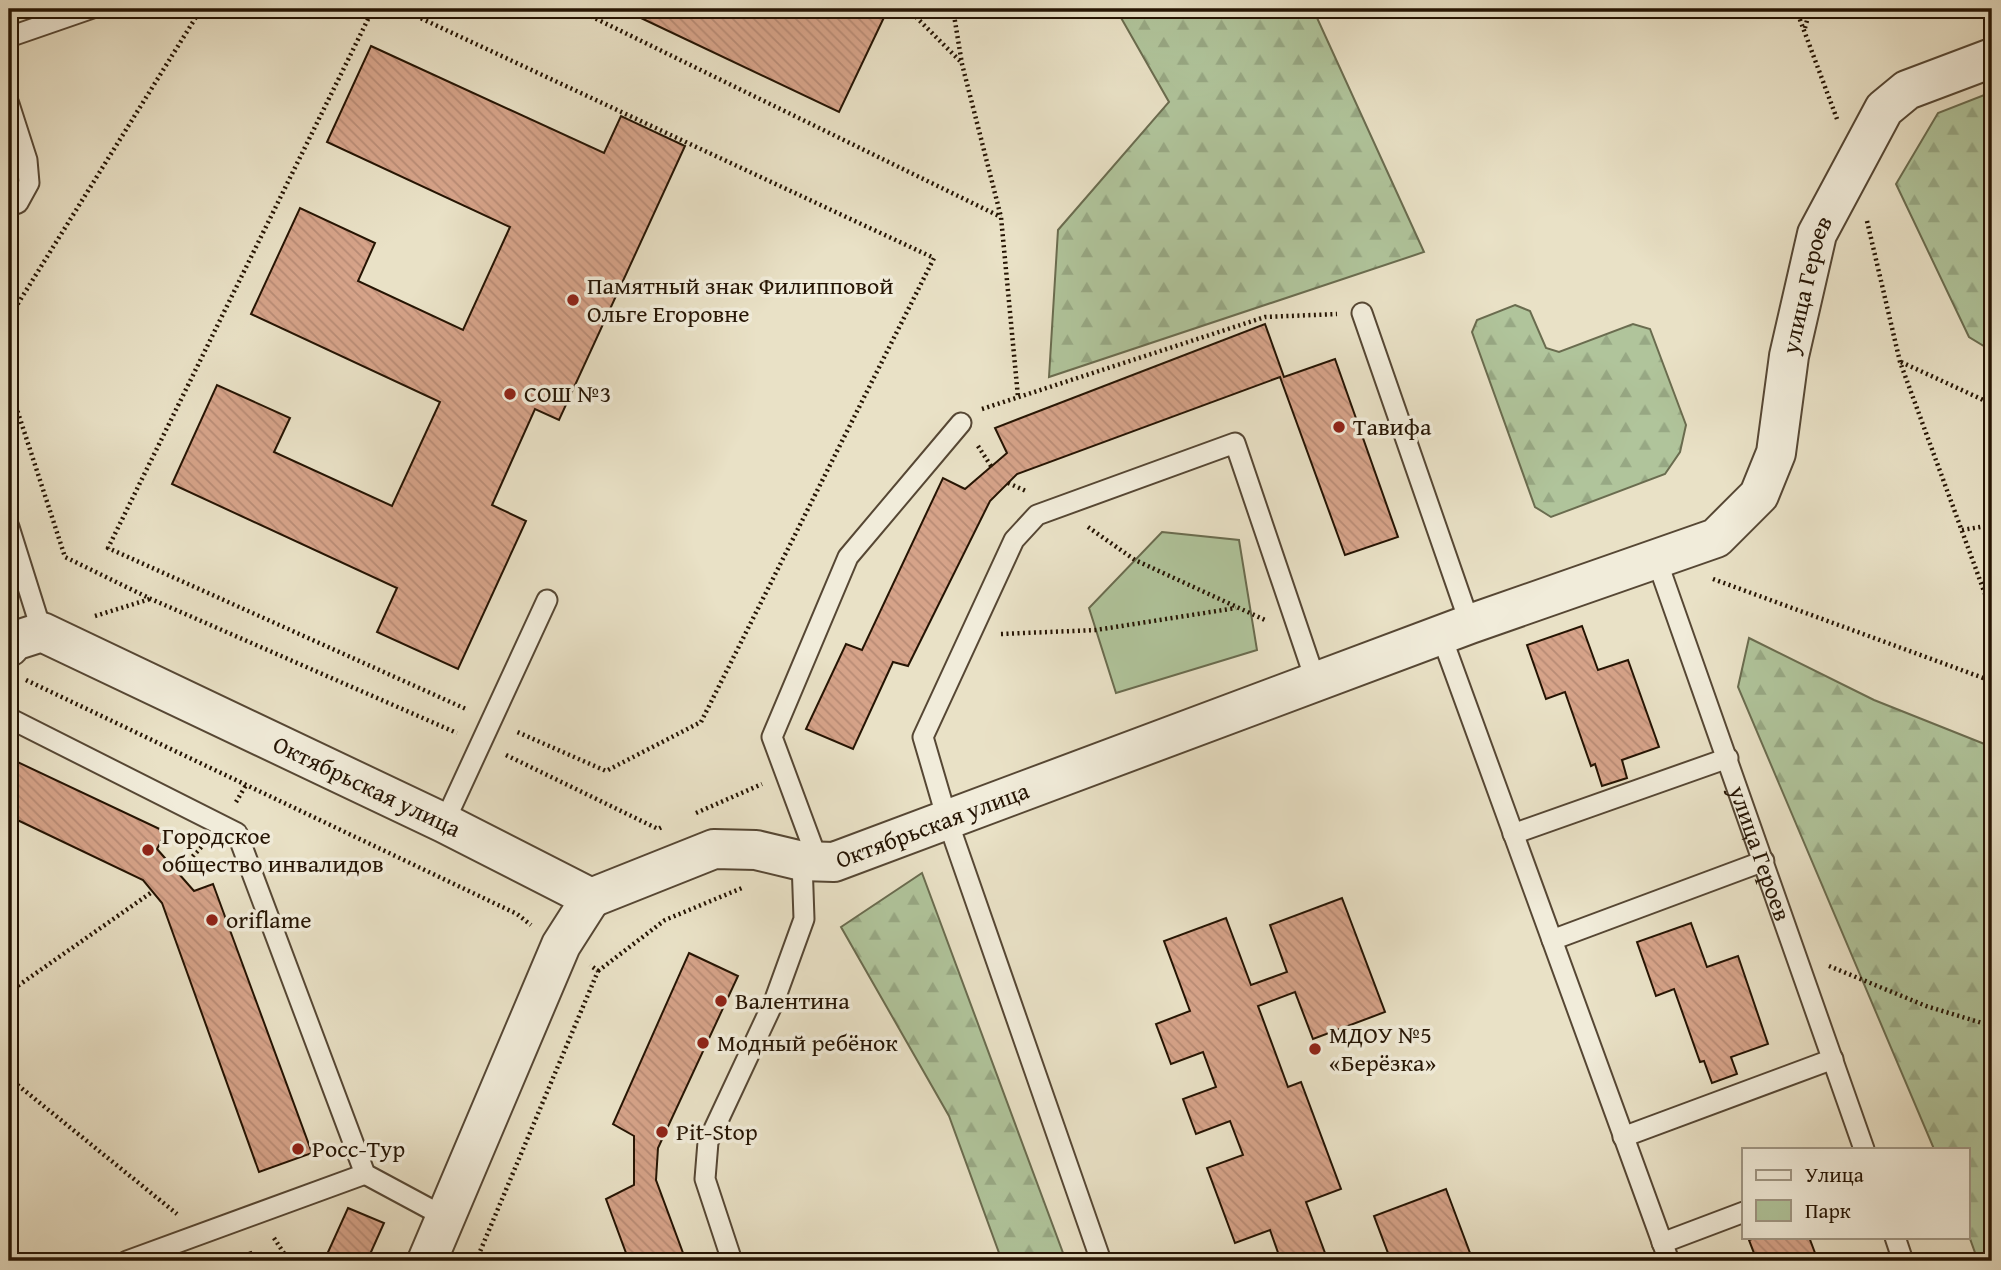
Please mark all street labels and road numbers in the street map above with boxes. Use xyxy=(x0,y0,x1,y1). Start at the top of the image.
street label: улица Героев xyxy=(1772,209,1841,358)
street label: Октябрьская улица xyxy=(267,726,468,846)
street label: Октябрьская улица xyxy=(830,772,1035,877)
street label: улица Героев xyxy=(1720,780,1800,925)

